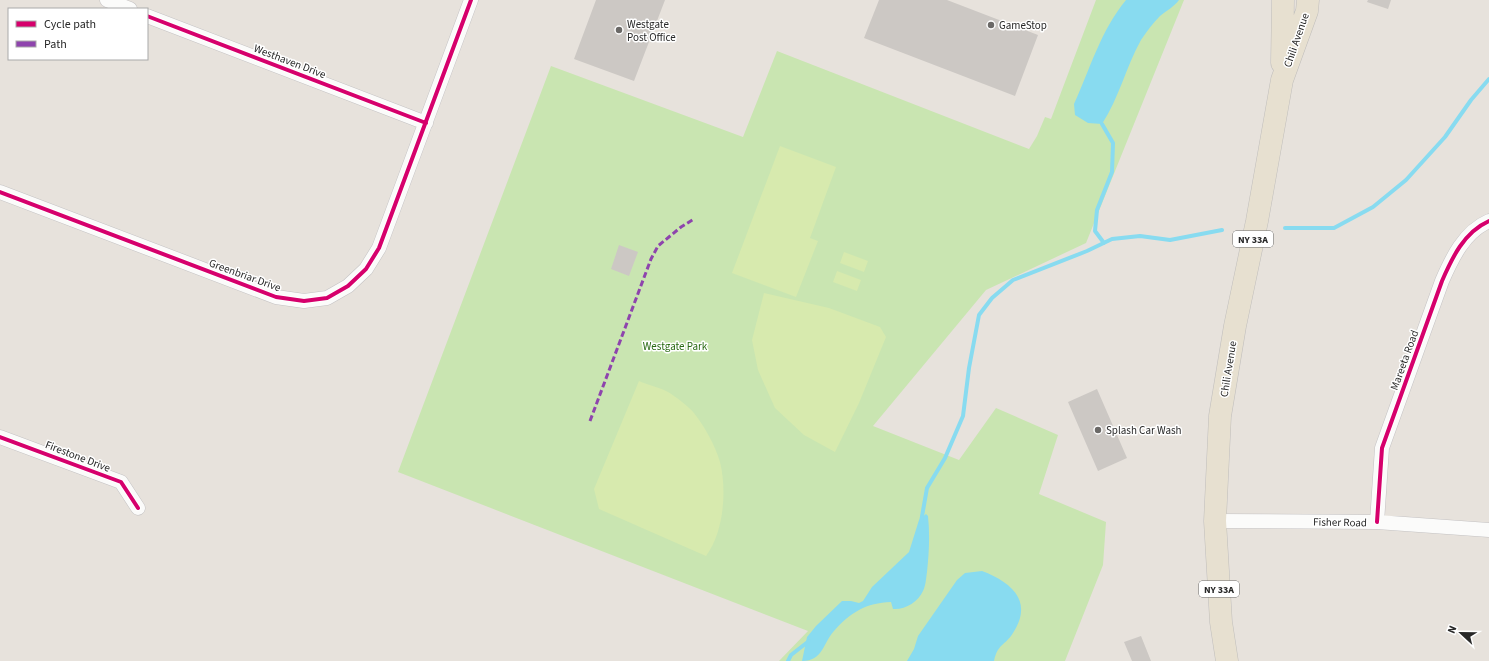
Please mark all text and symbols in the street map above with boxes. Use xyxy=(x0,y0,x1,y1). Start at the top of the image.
legend xyxy=(8,8,148,60)
street label: Chili Avenue xyxy=(1280,10,1313,69)
text: Cycle path xyxy=(44,16,96,33)
place label: Westgate Post Office xyxy=(627,17,676,45)
place label: GameStop xyxy=(999,18,1047,33)
marker: GameStop xyxy=(986,20,996,30)
marker: Westgate Post Office xyxy=(614,25,624,35)
text: Path xyxy=(44,36,67,53)
street label: Westhaven Drive xyxy=(251,41,329,82)
road number: NY 33A xyxy=(1233,231,1273,247)
street label: Greenbriar Drive xyxy=(207,256,283,296)
street label: Mareeta Road xyxy=(1387,328,1422,392)
park label: Westgate Park xyxy=(643,339,708,354)
street label: Chili Avenue xyxy=(1217,339,1240,398)
place label: Splash Car Wash xyxy=(1106,423,1182,438)
marker: Splash Car Wash xyxy=(1093,425,1103,435)
street label: Firestone Drive xyxy=(43,437,113,476)
street label: Fisher Road xyxy=(1313,515,1367,530)
road number: NY 33A xyxy=(1199,581,1239,597)
north arrow xyxy=(1441,613,1481,653)
text: N xyxy=(1444,623,1461,636)

